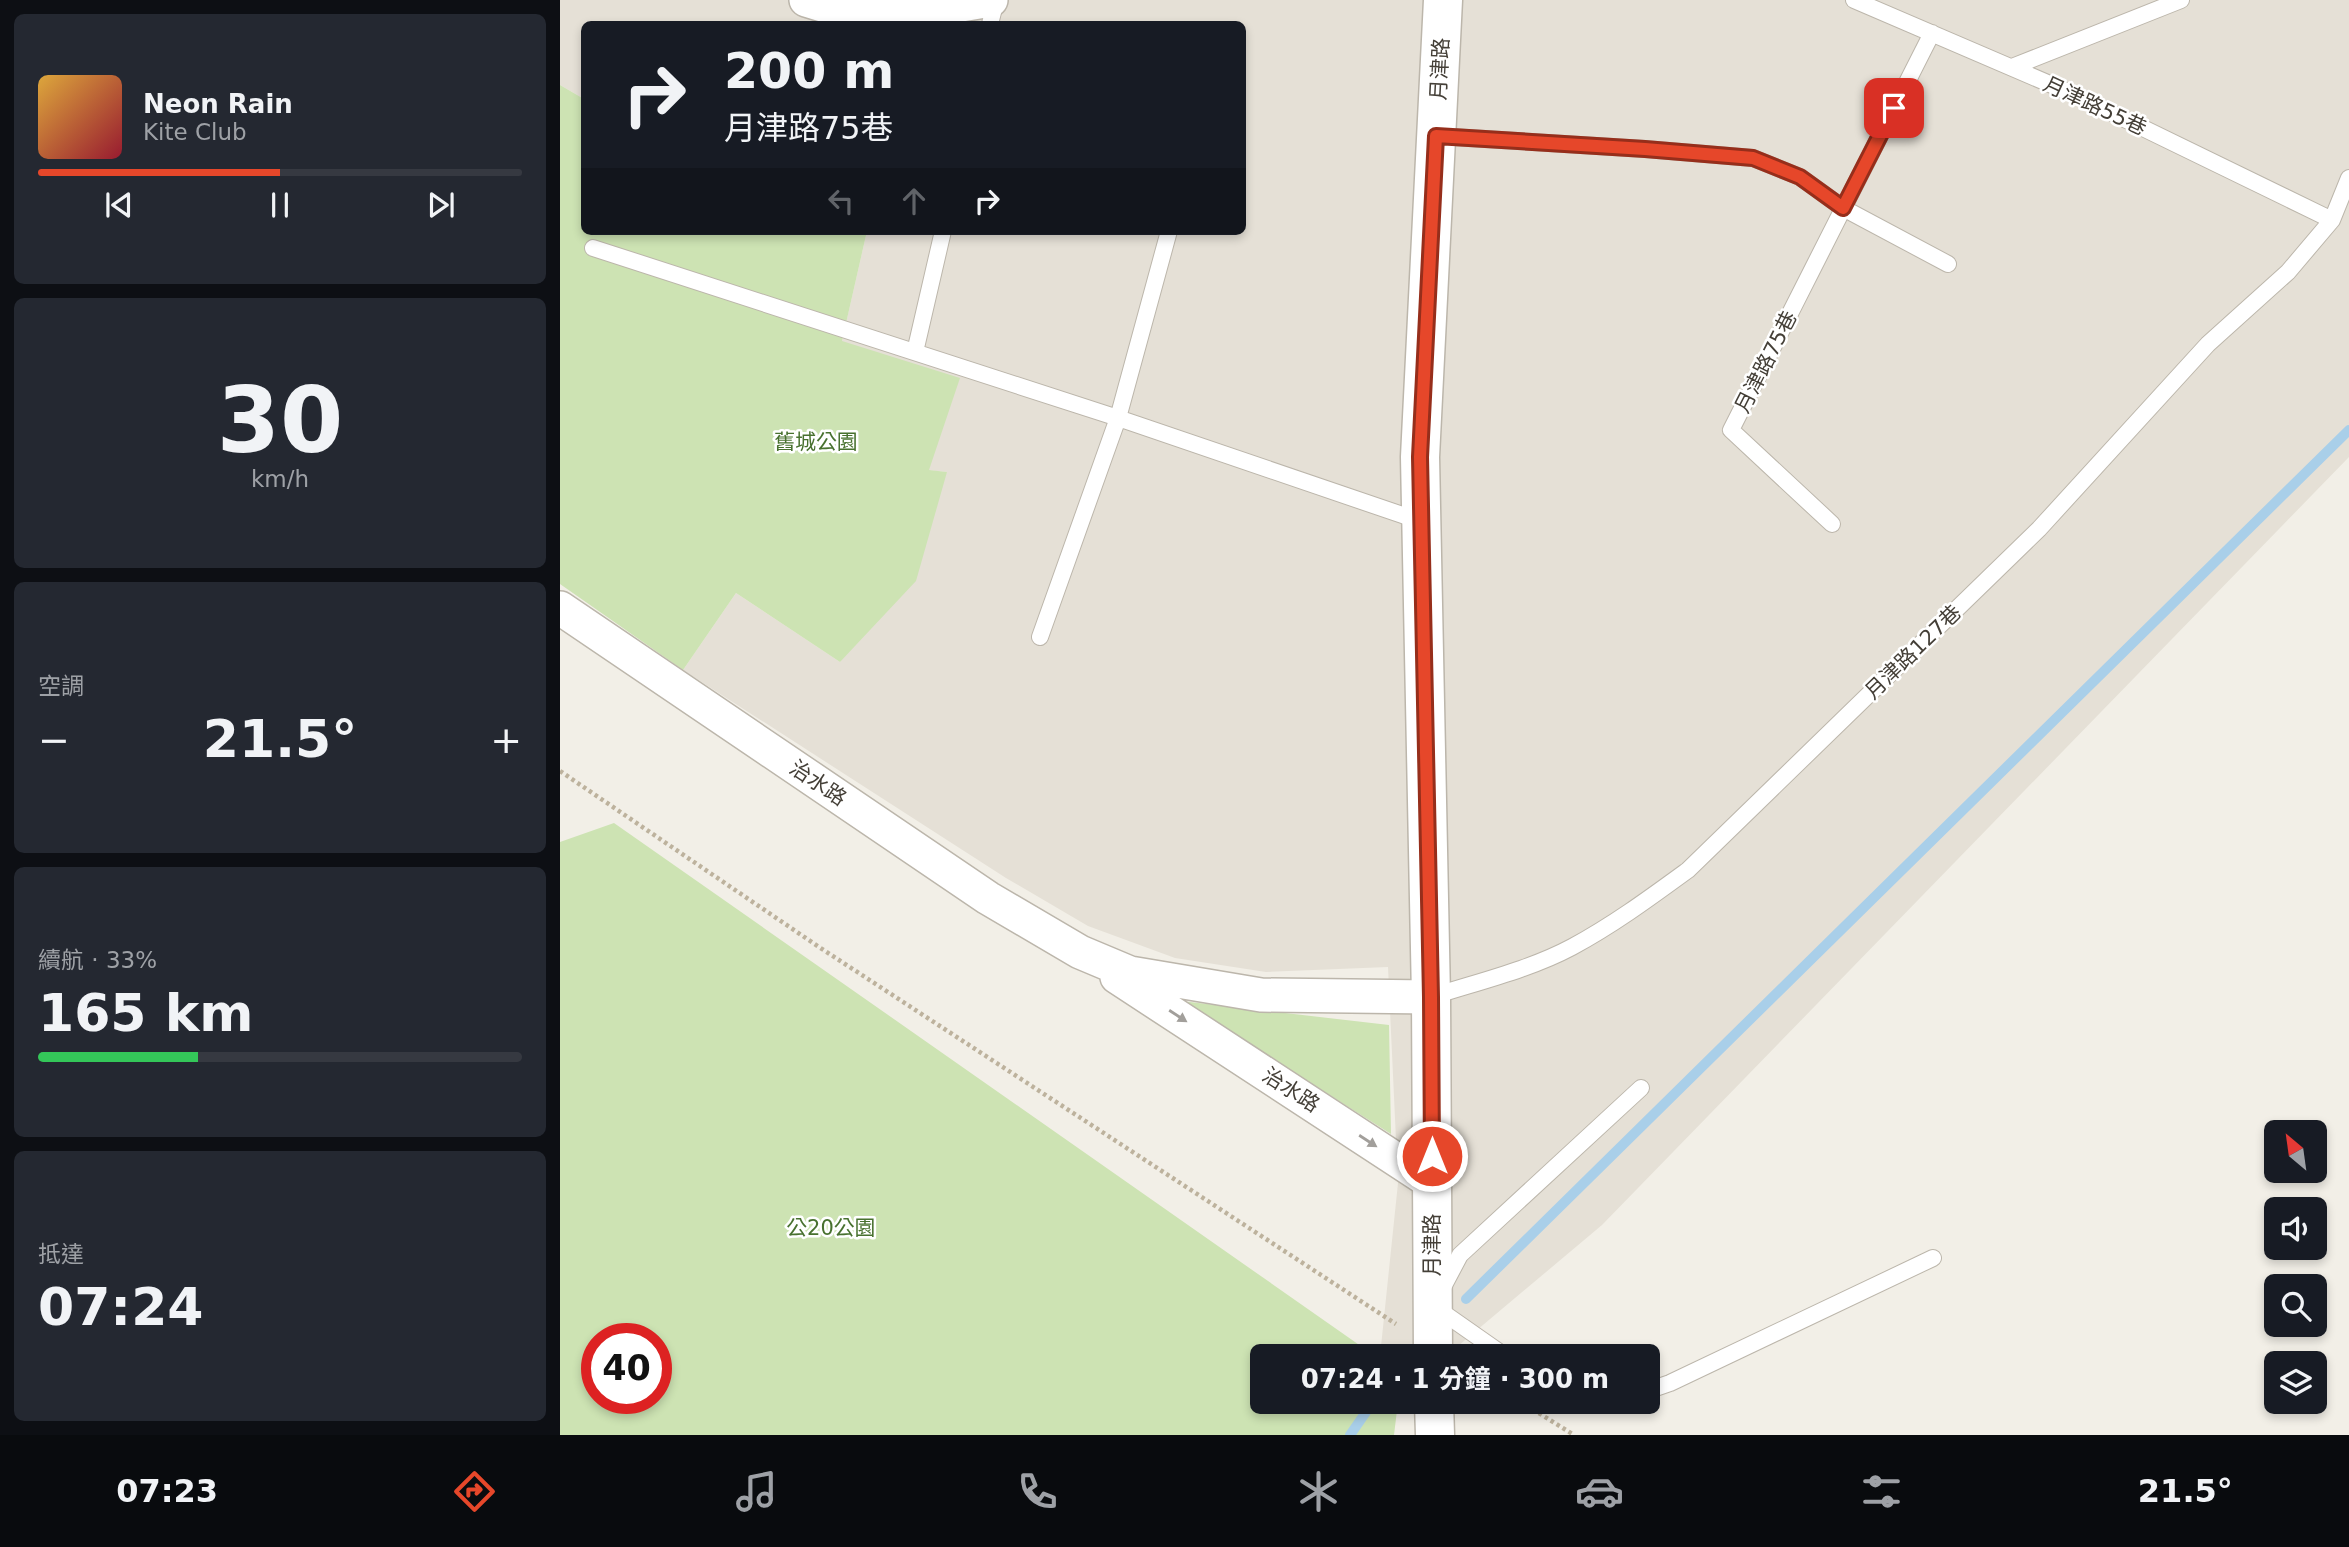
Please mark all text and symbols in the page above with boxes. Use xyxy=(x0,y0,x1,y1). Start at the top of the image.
street label: 月津路 xyxy=(1426,37,1454,101)
text: 200 m xyxy=(724,43,894,100)
icon: right xyxy=(609,49,700,140)
street label: 月津路55巷 xyxy=(2040,72,2150,140)
pin xyxy=(1864,78,1924,138)
text: Neon Rain xyxy=(143,89,293,119)
icon: arrive xyxy=(1875,89,1913,127)
text: 月津路75巷 xyxy=(724,109,893,147)
text: Kite Club xyxy=(143,119,247,145)
icon: left xyxy=(822,182,860,220)
icon: ahead xyxy=(895,182,933,220)
icon: right xyxy=(968,182,1006,220)
icon: previous xyxy=(100,186,138,224)
icon: pause xyxy=(261,186,299,224)
icon: next xyxy=(422,186,460,224)
street label: 月津路75巷 xyxy=(1730,307,1802,417)
text: 30 xyxy=(217,368,343,473)
park label: 舊城公園 xyxy=(774,430,858,454)
text: km/h xyxy=(251,466,309,492)
street label: 月津路127巷 xyxy=(1860,600,1966,704)
text: 空調 xyxy=(38,673,84,699)
text: 21.5° xyxy=(203,709,357,769)
text: − xyxy=(38,718,70,762)
text: + xyxy=(490,718,522,762)
street label: 治水路 xyxy=(785,755,851,811)
text: 續航 · 33% xyxy=(38,947,157,973)
text: 165 km xyxy=(38,983,253,1043)
one-way arrow xyxy=(1168,1010,1188,1023)
street label: 治水路 xyxy=(1258,1063,1324,1117)
position arrow xyxy=(1395,1119,1469,1193)
north arrow xyxy=(2264,1120,2328,1183)
map controls xyxy=(2264,1120,2327,1414)
one-way arrow xyxy=(1359,1134,1378,1147)
button: sound xyxy=(2264,1197,2327,1260)
street label: 月津路 xyxy=(1420,1214,1444,1277)
park label: 公20公園 xyxy=(786,1216,876,1240)
text: 抵達 xyxy=(38,1241,84,1267)
button: search xyxy=(2264,1274,2327,1337)
text: 07:24 xyxy=(38,1277,204,1337)
speed limit sign: 40 xyxy=(581,1323,672,1414)
button: layers xyxy=(2264,1351,2327,1414)
text: 07:24 · 1 分鐘 · 300 m xyxy=(1301,1364,1609,1394)
icon: directions xyxy=(450,1467,499,1516)
icon: music xyxy=(732,1467,781,1516)
icon: phone xyxy=(1013,1467,1062,1516)
icon: climate xyxy=(1294,1467,1343,1516)
icon: car xyxy=(1575,1467,1624,1516)
icon: filters xyxy=(1857,1467,1906,1516)
text: 07:23 xyxy=(116,1472,218,1510)
text: 21.5° xyxy=(2138,1472,2233,1510)

